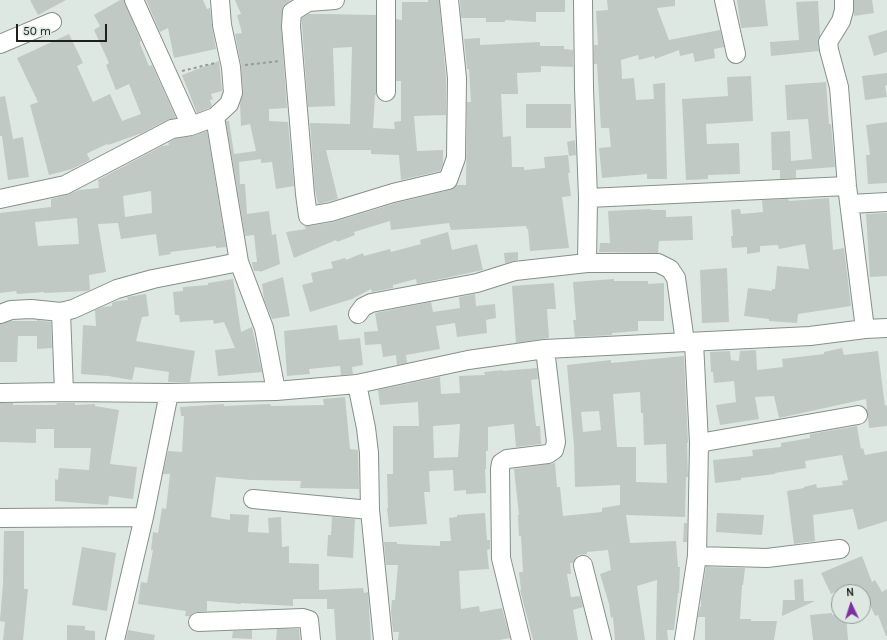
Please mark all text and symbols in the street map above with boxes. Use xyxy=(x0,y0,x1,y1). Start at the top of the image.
scale bar xyxy=(18,16,109,42)
text: 50 m xyxy=(23,24,51,38)
north arrow xyxy=(831,584,871,624)
text: N xyxy=(846,586,855,599)

